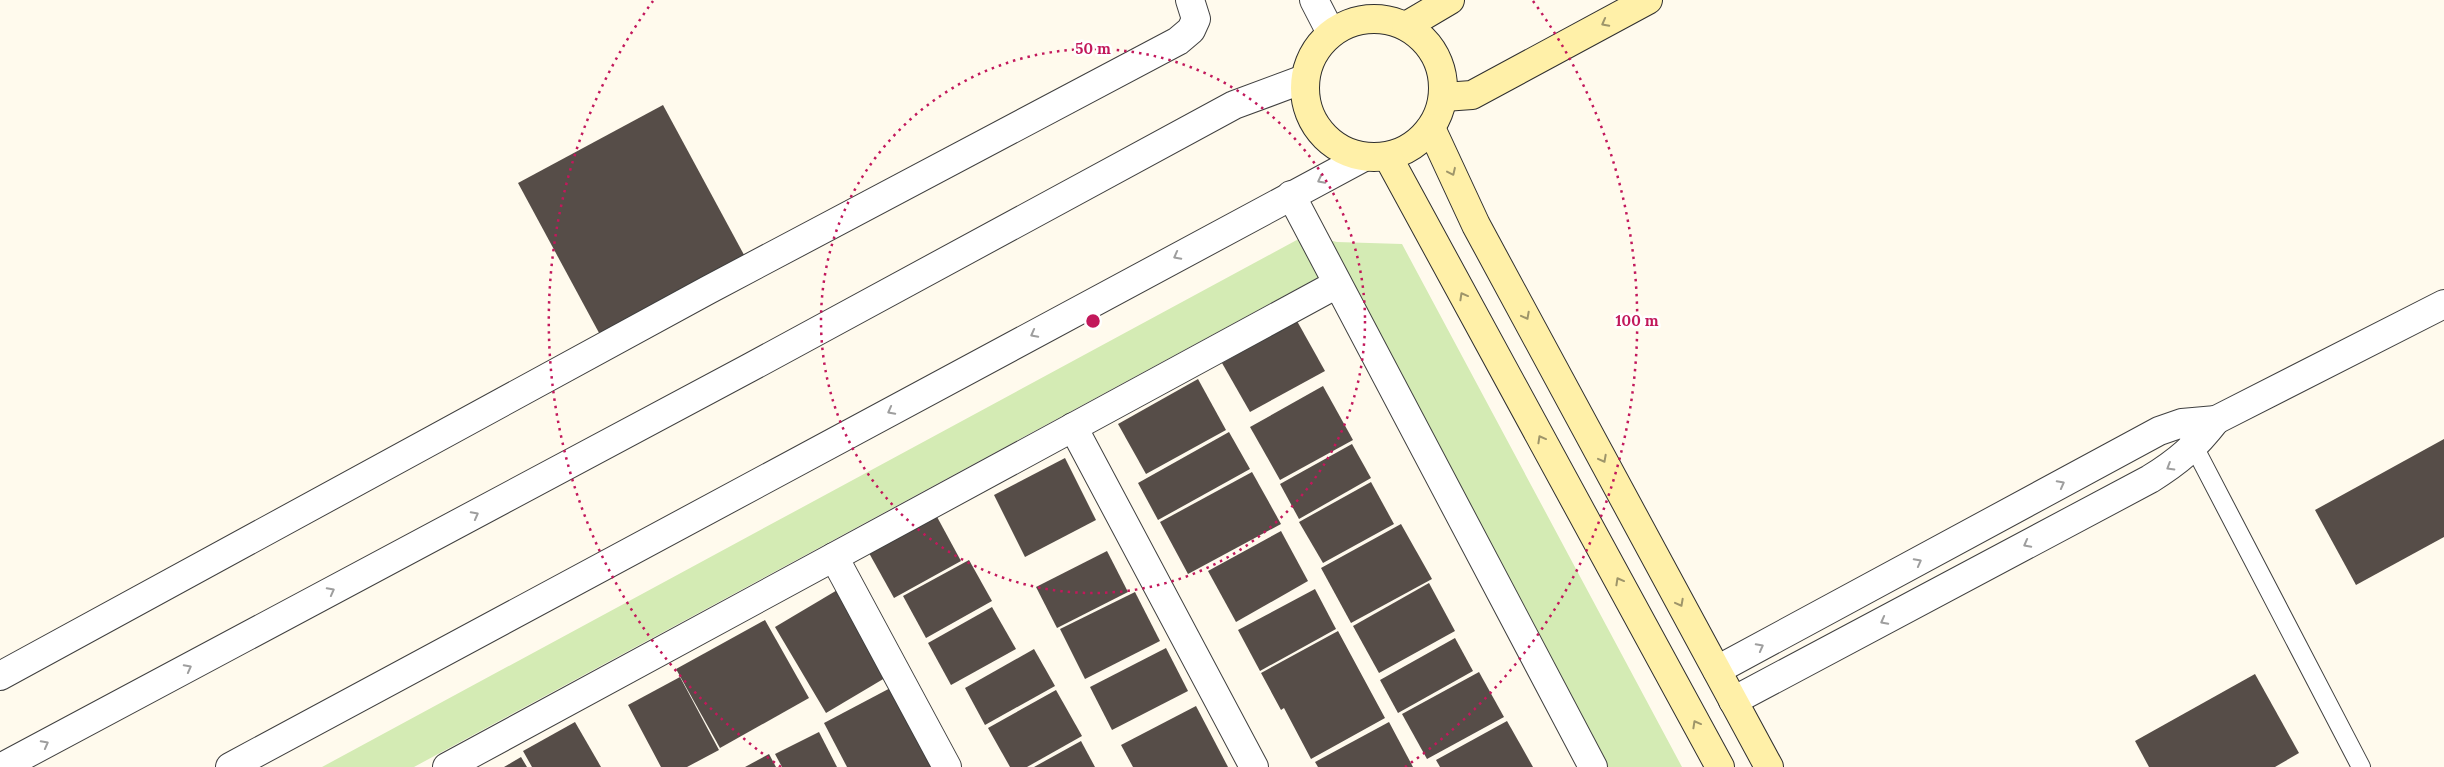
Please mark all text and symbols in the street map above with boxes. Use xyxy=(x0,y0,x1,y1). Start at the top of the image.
one-way arrow xyxy=(1601,17,1610,27)
text: 50 m xyxy=(1075,39,1111,58)
one-way arrow xyxy=(1446,167,1456,176)
one-way arrow xyxy=(1317,174,1326,184)
one-way arrow xyxy=(1174,250,1183,260)
one-way arrow xyxy=(1460,292,1470,301)
one-way arrow xyxy=(1520,311,1530,320)
text: 100 m xyxy=(1616,311,1659,330)
centre of rings xyxy=(1084,312,1102,330)
one-way arrow xyxy=(1031,327,1040,337)
one-way arrow xyxy=(888,405,897,415)
one-way arrow xyxy=(1537,435,1547,444)
one-way arrow xyxy=(1597,454,1607,463)
one-way arrow xyxy=(2166,460,2175,470)
one-way arrow xyxy=(2056,480,2065,490)
one-way arrow xyxy=(470,511,479,521)
one-way arrow xyxy=(2023,538,2032,548)
one-way arrow xyxy=(1913,558,1922,568)
one-way arrow xyxy=(1615,578,1625,587)
one-way arrow xyxy=(326,587,335,597)
one-way arrow xyxy=(1674,597,1684,606)
one-way arrow xyxy=(1880,614,1889,624)
one-way arrow xyxy=(1754,643,1763,653)
one-way arrow xyxy=(183,664,192,674)
one-way arrow xyxy=(1693,720,1703,729)
one-way arrow xyxy=(39,740,48,750)

